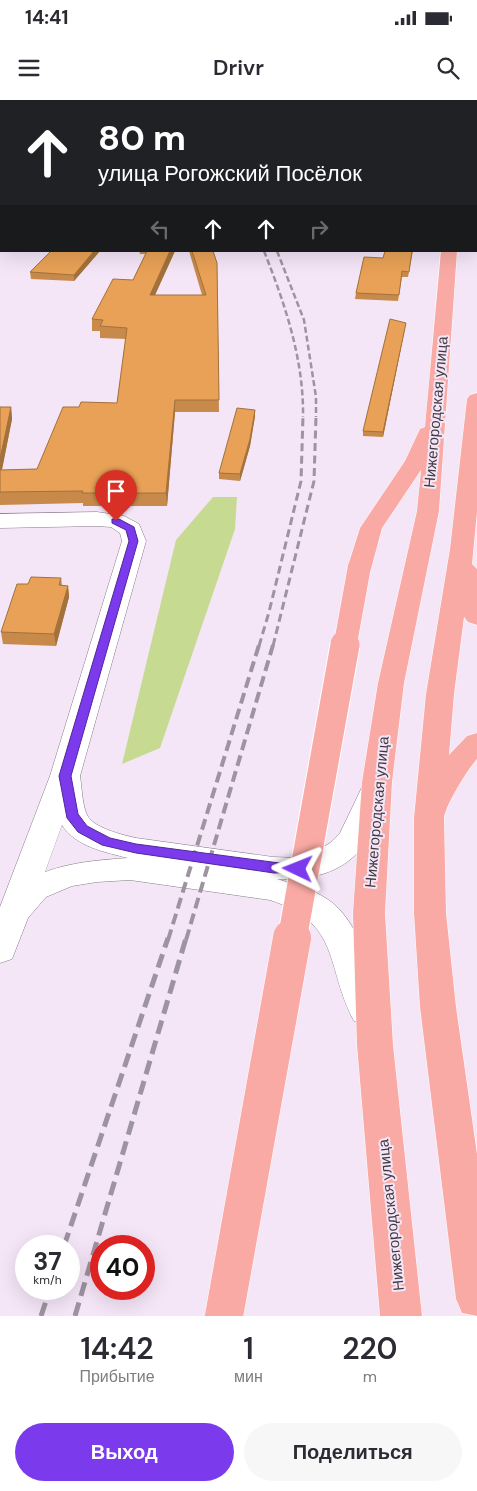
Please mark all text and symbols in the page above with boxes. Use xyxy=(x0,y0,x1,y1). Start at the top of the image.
text: 14:41 xyxy=(25,5,68,30)
text: Drivr xyxy=(213,53,264,82)
icon: menu xyxy=(15,54,43,82)
icon: search xyxy=(434,54,462,82)
text: 80 m xyxy=(98,115,186,161)
icon: ahead xyxy=(15,120,80,185)
text: улица Рогожский Посёлок xyxy=(98,159,362,188)
icon: left xyxy=(146,215,174,243)
icon: ahead xyxy=(199,215,227,243)
icon: ahead xyxy=(252,215,280,243)
icon: right xyxy=(305,215,333,243)
street label: Нижегородская улица xyxy=(419,335,453,489)
pin xyxy=(95,470,137,521)
icon: arrive xyxy=(102,477,130,505)
street label: Нижегородская улица xyxy=(360,735,394,889)
position arrow xyxy=(271,842,323,894)
street label: Нижегородская улица xyxy=(373,1138,409,1292)
speed limit sign: 40 xyxy=(90,1235,155,1300)
text: 37 xyxy=(33,1245,62,1278)
text: km/h xyxy=(33,1272,62,1288)
text: 14:42 xyxy=(80,1329,154,1368)
text: 1 xyxy=(243,1329,254,1368)
text: 220 xyxy=(342,1329,398,1368)
text: Прибытие xyxy=(79,1366,155,1387)
text: мин xyxy=(234,1366,263,1387)
text: m xyxy=(363,1366,377,1387)
button: Выход xyxy=(15,1423,234,1481)
button: Поделиться xyxy=(244,1423,462,1481)

